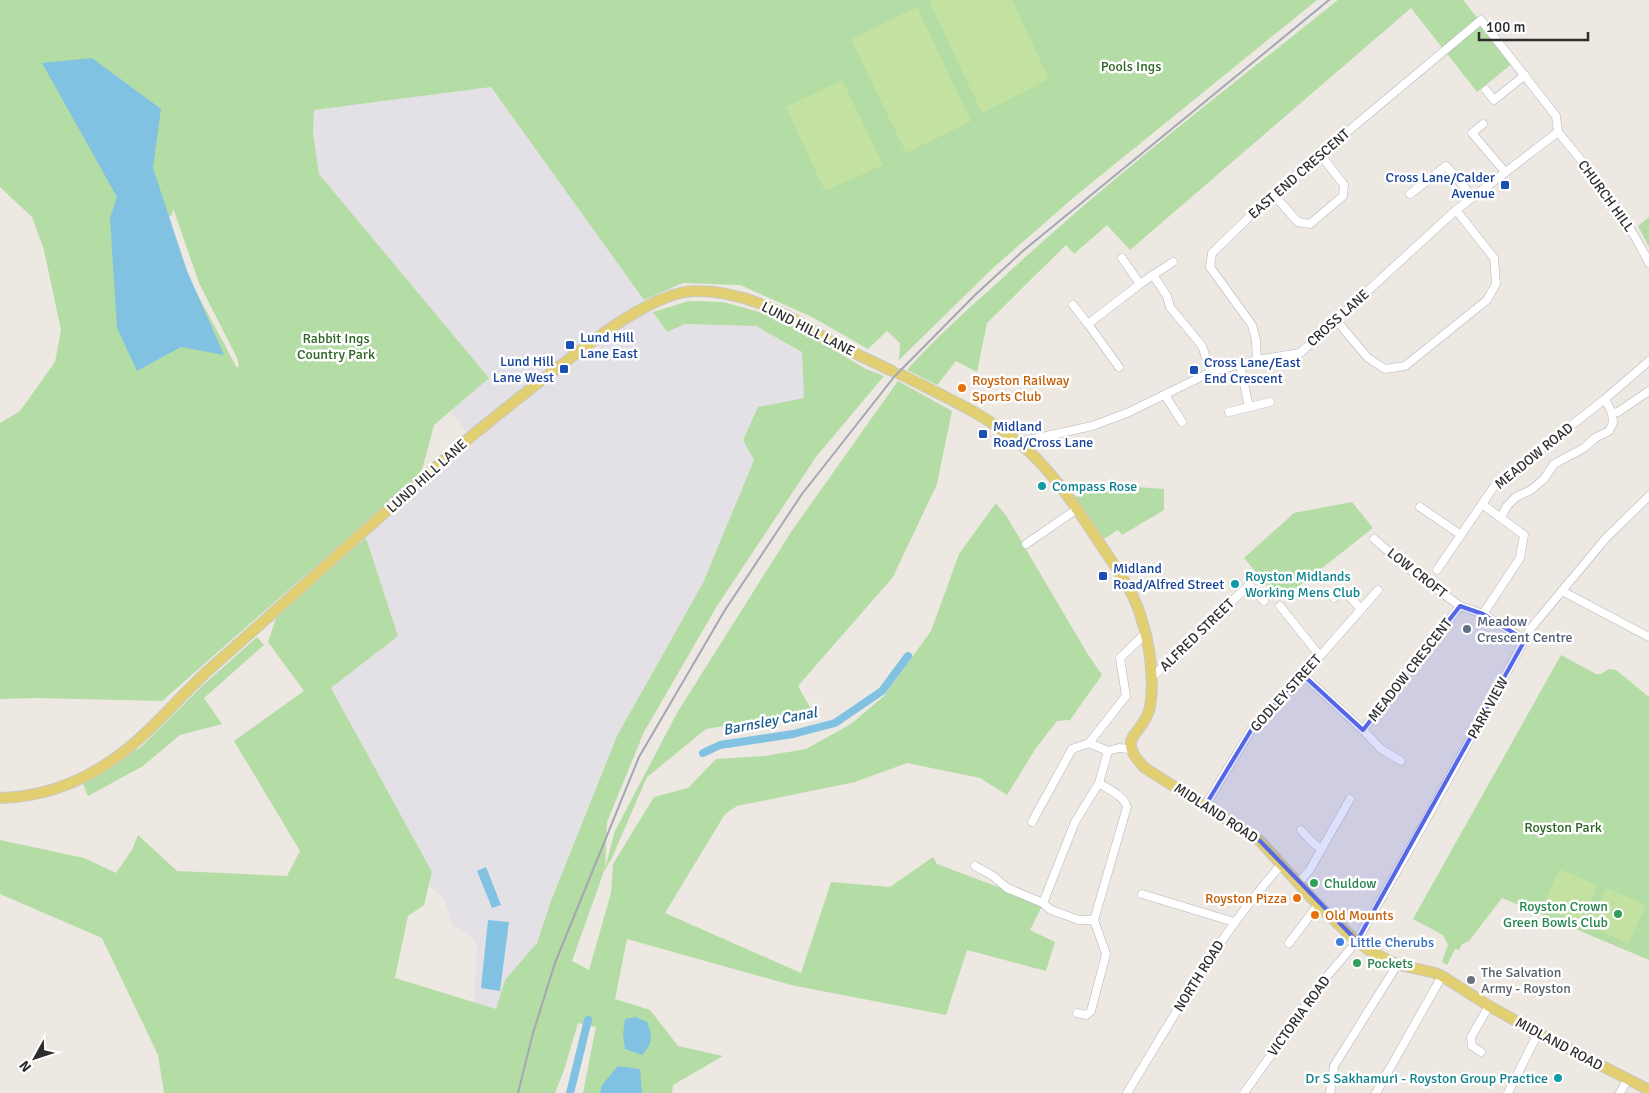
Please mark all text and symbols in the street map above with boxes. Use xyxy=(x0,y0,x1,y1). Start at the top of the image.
scale bar xyxy=(1479,10,1588,42)
text: 100 m xyxy=(1486,18,1526,36)
park label: Pools Ings xyxy=(1101,58,1161,75)
street label: EAST END CRESCENT xyxy=(1245,125,1353,223)
street label: CHURCH HILL xyxy=(1574,157,1638,235)
place label: Cross Lane/Calder Avenue xyxy=(1386,169,1496,202)
marker: Cross Lane/Calder Avenue xyxy=(1499,179,1511,191)
street label: CROSS LANE xyxy=(1303,286,1373,350)
street label: LUND HILL LANE xyxy=(759,298,857,360)
place label: Lund Hill Lane East xyxy=(580,329,638,362)
park label: Rabbit Ings Country Park xyxy=(297,330,375,363)
marker: Lund Hill Lane East xyxy=(564,339,576,351)
place label: Lund Hill Lane West xyxy=(493,353,554,386)
place label: Cross Lane/East End Crescent xyxy=(1204,354,1301,387)
marker: Lund Hill Lane West xyxy=(558,363,570,375)
marker: Cross Lane/East End Crescent xyxy=(1188,364,1200,376)
place label: Royston Railway Sports Club xyxy=(972,372,1070,405)
marker: Royston Railway Sports Club xyxy=(956,382,968,394)
place label: Midland Road/Cross Lane xyxy=(993,418,1093,451)
street label: MEADOW ROAD xyxy=(1491,419,1577,493)
marker: Midland Road/Cross Lane xyxy=(977,428,989,440)
street label: LUND HILL LANE xyxy=(383,435,471,516)
place label: Compass Rose xyxy=(1052,478,1137,495)
marker: Compass Rose xyxy=(1036,480,1048,492)
street label: LOW CROFT xyxy=(1384,544,1450,602)
place label: Midland Road/Alfred Street xyxy=(1113,560,1224,593)
place label: Royston Midlands Working Mens Club xyxy=(1245,568,1360,601)
marker: Midland Road/Alfred Street xyxy=(1097,570,1109,582)
marker: Royston Midlands Working Mens Club xyxy=(1229,578,1241,590)
street label: ALFRED STREET xyxy=(1156,595,1238,675)
place label: Meadow Crescent Centre xyxy=(1477,613,1572,646)
street label: MEADOW CRESCENT xyxy=(1364,615,1456,725)
marker: Meadow Crescent Centre xyxy=(1461,623,1473,635)
street label: GODLEY STREET xyxy=(1247,651,1325,735)
street label: PARK VIEW xyxy=(1464,674,1512,742)
water label: Barnsley Canal xyxy=(721,703,820,739)
street label: MIDLAND ROAD xyxy=(1171,780,1261,846)
park label: Royston Park xyxy=(1524,819,1602,836)
place label: Chuldow xyxy=(1324,875,1376,892)
marker: Chuldow xyxy=(1308,877,1320,889)
place label: Royston Pizza xyxy=(1205,890,1287,907)
marker: Royston Pizza xyxy=(1291,892,1303,904)
place label: Royston Crown Green Bowls Club xyxy=(1503,898,1608,931)
place label: Old Mounts xyxy=(1325,907,1394,924)
marker: Royston Crown Green Bowls Club xyxy=(1612,908,1624,920)
marker: Old Mounts xyxy=(1309,909,1321,921)
place label: Little Cherubs xyxy=(1350,934,1434,951)
marker: Little Cherubs xyxy=(1334,936,1346,948)
street label: NORTH ROAD xyxy=(1170,937,1228,1015)
place label: Pockets xyxy=(1367,955,1413,972)
marker: Pockets xyxy=(1351,957,1363,969)
place label: The Salvation Army - Royston xyxy=(1481,964,1571,997)
street label: VICTORIA ROAD xyxy=(1264,972,1334,1060)
marker: The Salvation Army - Royston xyxy=(1465,974,1477,986)
street label: MIDLAND ROAD xyxy=(1512,1014,1606,1074)
north arrow xyxy=(10,1033,60,1083)
text: N xyxy=(16,1057,35,1075)
place label: Dr S Sakhamuri - Royston Group Practice xyxy=(1305,1070,1548,1087)
marker: Dr S Sakhamuri - Royston Group Practice xyxy=(1552,1072,1564,1084)

